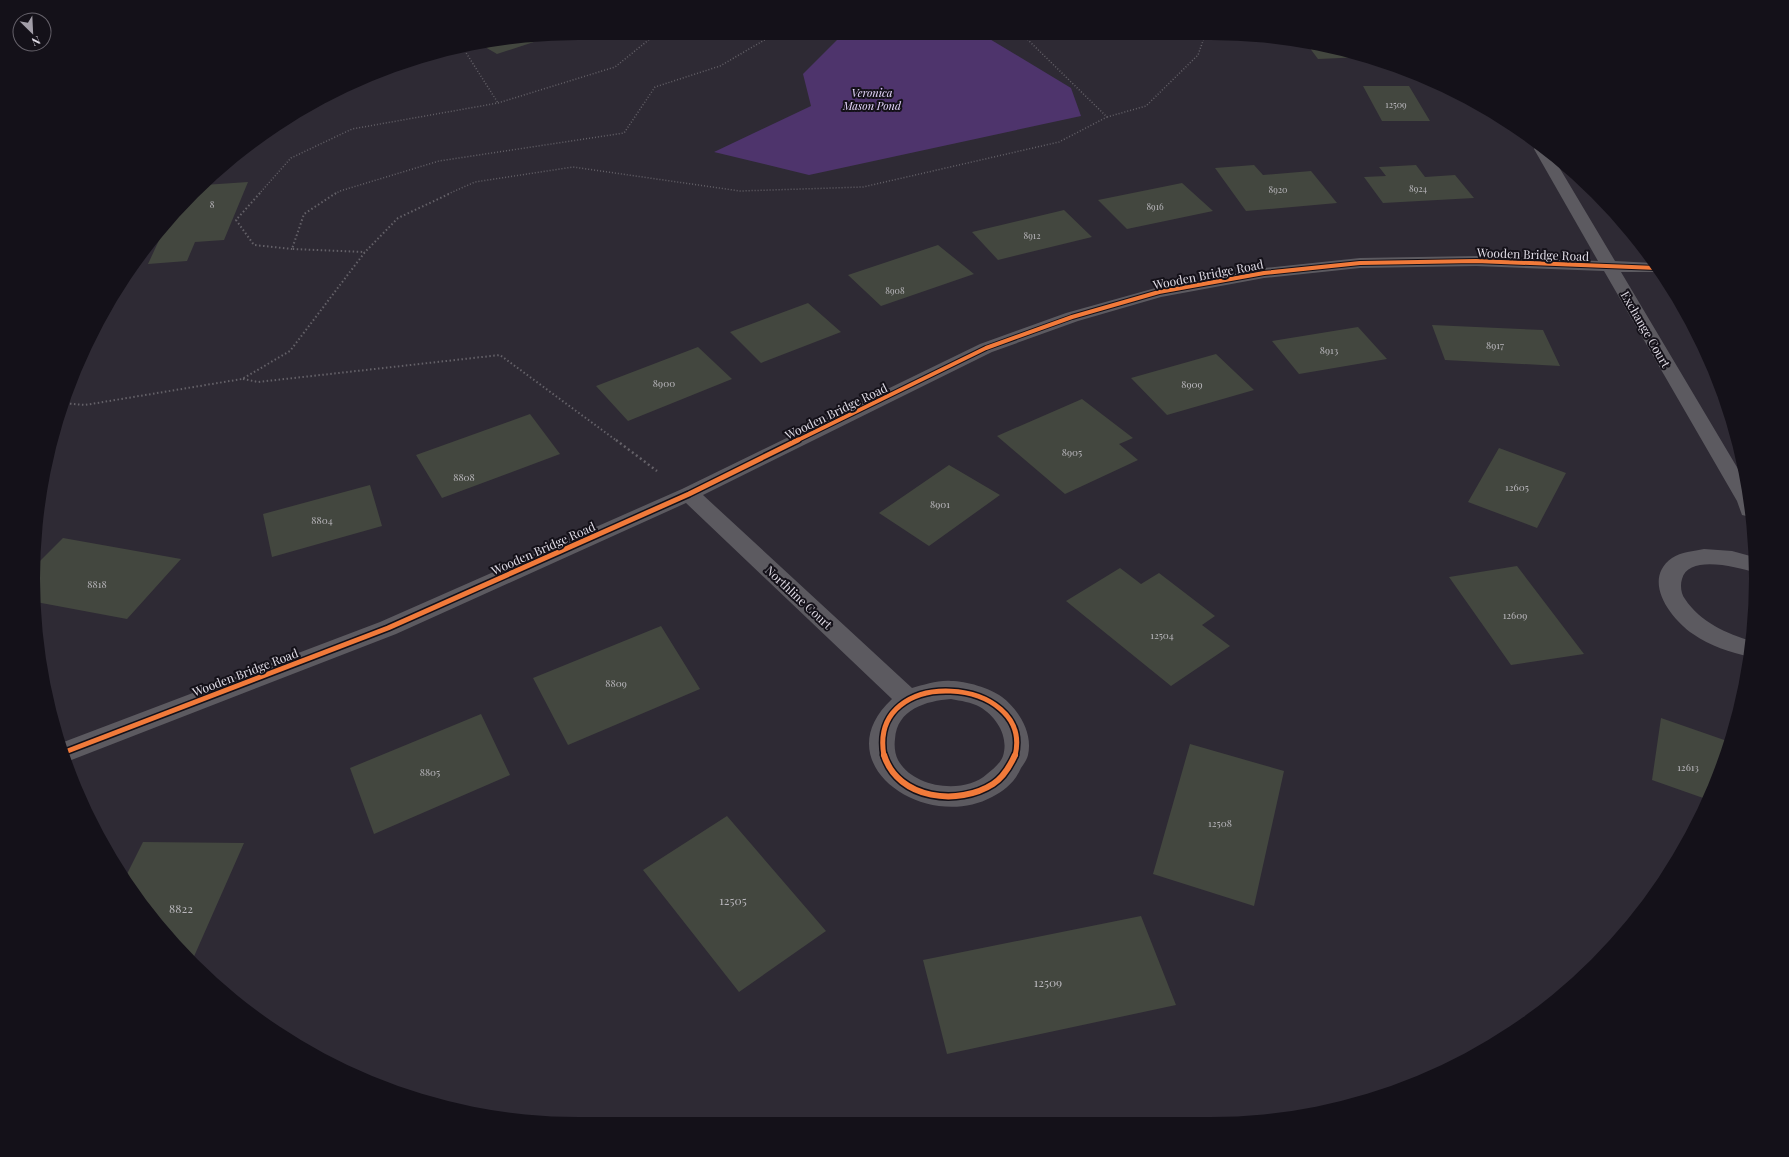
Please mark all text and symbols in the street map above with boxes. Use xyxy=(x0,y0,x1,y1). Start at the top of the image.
north arrow xyxy=(12,12,52,52)
text: N xyxy=(30,33,43,50)
water label: Veronica Mason Pond xyxy=(842,85,902,113)
house number: 12509 xyxy=(1385,98,1407,110)
house number: 8924 xyxy=(1409,182,1428,194)
house number: 8920 xyxy=(1269,183,1287,195)
house number: 8 xyxy=(210,198,215,210)
house number: 8916 xyxy=(1146,200,1164,212)
house number: 8912 xyxy=(1024,229,1040,241)
street label: Wooden Bridge Road xyxy=(1476,244,1589,264)
street label: Wooden Bridge Road xyxy=(1150,255,1265,293)
house number: 8908 xyxy=(885,284,905,296)
street label: Exchange Court xyxy=(1618,288,1675,371)
house number: 8917 xyxy=(1486,338,1504,352)
house number: 8913 xyxy=(1320,343,1339,357)
house number: 8900 xyxy=(653,376,675,390)
house number: 8909 xyxy=(1181,377,1203,391)
street label: Wooden Bridge Road xyxy=(781,379,890,443)
house number: 8905 xyxy=(1062,445,1082,459)
house number: 8808 xyxy=(453,470,475,484)
house number: 12605 xyxy=(1505,480,1529,494)
house number: 8901 xyxy=(930,497,950,511)
house number: 8804 xyxy=(311,513,333,527)
street label: Wooden Bridge Road xyxy=(488,518,598,579)
street label: Northline Court xyxy=(762,562,836,633)
house number: 8818 xyxy=(87,577,107,591)
house number: 12609 xyxy=(1503,608,1527,622)
house number: 12504 xyxy=(1150,628,1174,642)
street label: Wooden Bridge Road xyxy=(189,644,300,700)
house number: 8809 xyxy=(605,676,627,690)
house number: 12613 xyxy=(1677,760,1699,774)
house number: 8805 xyxy=(420,765,440,779)
house number: 12508 xyxy=(1208,816,1232,830)
house number: 12505 xyxy=(719,892,747,908)
house number: 8822 xyxy=(169,900,193,916)
house number: 12509 xyxy=(1034,974,1062,990)

